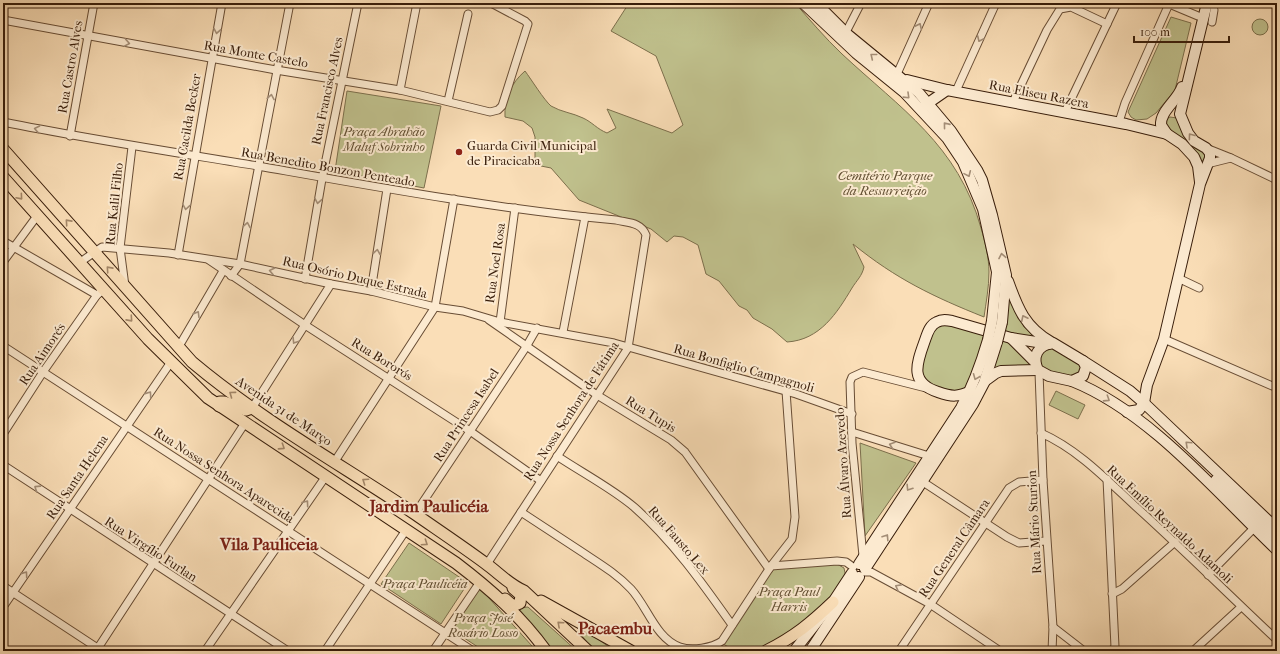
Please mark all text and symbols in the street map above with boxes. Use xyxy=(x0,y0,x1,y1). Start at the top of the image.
scale bar xyxy=(1134,18,1229,44)
street label: Rua Castro Alves xyxy=(54,19,86,114)
one-way arrow xyxy=(914,22,922,30)
text: 100 m xyxy=(1140,25,1170,39)
one-way arrow xyxy=(213,28,221,34)
one-way arrow xyxy=(977,34,985,42)
street label: Rua Francisco Alves xyxy=(308,35,346,146)
street label: Rua Monte Castelo xyxy=(203,37,310,71)
one-way arrow xyxy=(124,39,130,47)
one-way arrow xyxy=(870,53,877,60)
street label: Rua Cacilda Becker xyxy=(170,72,204,182)
street label: Rua Eliseu Razera xyxy=(988,77,1091,111)
one-way arrow xyxy=(902,91,910,99)
one-way arrow xyxy=(266,94,274,100)
one-way arrow xyxy=(944,123,951,130)
park label: Praça Abrahão Maluf Sobrinho xyxy=(342,124,425,154)
one-way arrow xyxy=(34,125,40,134)
one-way arrow xyxy=(1188,133,1195,140)
place label: Guarda Civil Municipal de Piracicaba xyxy=(467,138,597,168)
street label: Rua Benedito Bonzon Penteado xyxy=(240,144,417,190)
marker: Guarda Civil Municipal de Piracicaba xyxy=(454,147,464,157)
street label: Rua Kalil Filho xyxy=(102,162,126,246)
park label: Cemitério Parque da Ressurreição xyxy=(838,168,933,198)
one-way arrow xyxy=(963,169,971,177)
one-way arrow xyxy=(15,192,22,199)
one-way arrow xyxy=(314,198,323,204)
one-way arrow xyxy=(182,204,190,211)
one-way arrow xyxy=(65,219,72,227)
street label: Rua Noel Rosa xyxy=(482,221,508,304)
one-way arrow xyxy=(242,222,251,228)
one-way arrow xyxy=(372,249,381,255)
street label: Rua Osório Duque Estrada xyxy=(281,253,430,301)
one-way arrow xyxy=(998,253,1007,259)
one-way arrow xyxy=(106,266,114,274)
one-way arrow xyxy=(269,267,276,275)
one-way arrow xyxy=(193,311,200,318)
one-way arrow xyxy=(125,314,132,322)
one-way arrow xyxy=(1021,315,1029,323)
street label: Rua Aimorés xyxy=(16,320,68,388)
street label: Rua Bororós xyxy=(349,334,415,384)
one-way arrow xyxy=(292,336,299,343)
street label: Rua Nossa Senhora de Fátima xyxy=(520,338,622,484)
street label: Rua Bonfiglio Campagnoli xyxy=(672,341,816,395)
street label: Rua Princesa Isabel xyxy=(430,365,502,465)
street label: Avenida 31 de Março xyxy=(232,373,335,450)
one-way arrow xyxy=(973,373,981,380)
one-way arrow xyxy=(229,391,236,399)
one-way arrow xyxy=(144,392,151,399)
street label: Rua Tupis xyxy=(623,393,679,436)
one-way arrow xyxy=(1103,394,1110,401)
street label: Rua Álvaro Azevedo xyxy=(832,407,854,519)
street label: Rua Nossa Senhora Aparecida xyxy=(151,424,298,527)
street label: Rua Santa Helena xyxy=(43,431,111,522)
one-way arrow xyxy=(889,441,896,449)
one-way arrow xyxy=(1185,441,1193,449)
one-way arrow xyxy=(278,442,285,450)
street label: Rua Emílio Reynaldo Adamoli xyxy=(1104,462,1236,586)
street label: Rua Mário Sturion xyxy=(1024,469,1044,574)
one-way arrow xyxy=(362,478,369,486)
one-way arrow xyxy=(906,484,914,491)
one-way arrow xyxy=(34,485,41,492)
street label: Rua General Câmara xyxy=(915,495,993,600)
district label: Jardim Paulicéia xyxy=(368,496,490,517)
one-way arrow xyxy=(301,500,309,507)
street label: Rua Fausto Lex xyxy=(645,503,713,577)
street label: Rua Virgílio Furlan xyxy=(102,513,201,585)
district label: Vila Pauliceia xyxy=(219,534,319,554)
one-way arrow xyxy=(882,534,889,541)
one-way arrow xyxy=(421,538,428,545)
one-way arrow xyxy=(20,571,28,578)
park label: Praça Paulicéia xyxy=(381,576,468,591)
park label: Praça Paul Harris xyxy=(758,584,821,614)
one-way arrow xyxy=(895,584,902,592)
park label: Praça José Rosário Losso xyxy=(447,610,519,640)
district label: Pacaembu xyxy=(578,618,652,638)
one-way arrow xyxy=(557,621,565,629)

